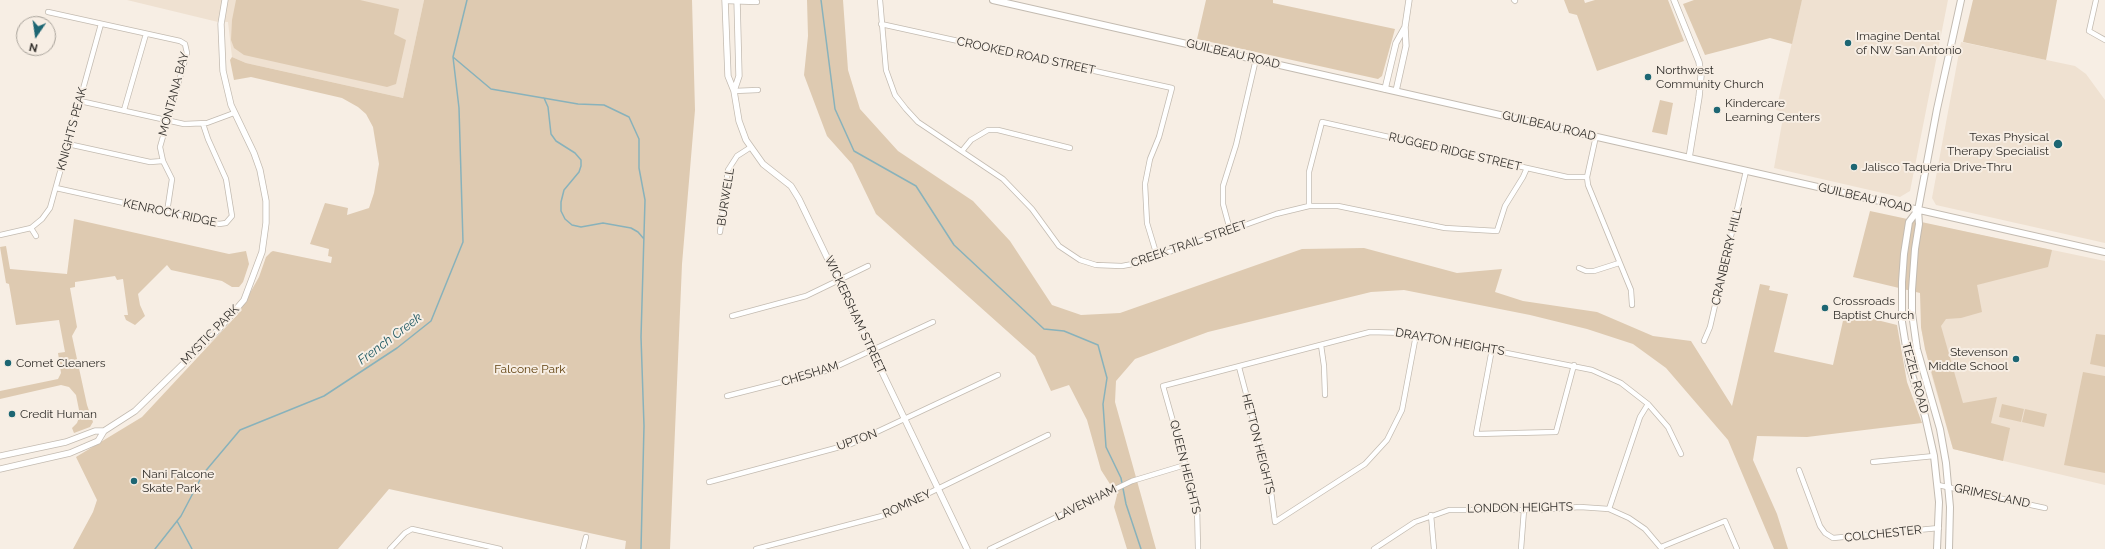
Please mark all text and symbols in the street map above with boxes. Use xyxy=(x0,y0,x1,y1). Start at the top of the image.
north arrow xyxy=(16,16,56,56)
place label: Imagine Dental of NW San Antonio xyxy=(1856,29,1962,57)
street label: CROOKED ROAD STREET xyxy=(955,34,1097,78)
street label: GUILBEAU ROAD xyxy=(1185,36,1281,72)
marker: Imagine Dental of NW San Antonio xyxy=(1843,38,1853,48)
text: N xyxy=(28,40,39,54)
street label: MONTANA BAY xyxy=(156,50,192,138)
place label: Northwest Community Church xyxy=(1656,63,1764,91)
marker: Northwest Community Church xyxy=(1643,72,1653,82)
street label: KNIGHTS PEAK xyxy=(54,86,90,172)
place label: Kindercare Learning Centers xyxy=(1725,96,1820,124)
marker: Kindercare Learning Centers xyxy=(1712,105,1722,115)
street label: GUILBEAU ROAD xyxy=(1501,108,1597,144)
street label: RUGGED RIDGE STREET xyxy=(1387,130,1523,174)
place label: Texas Physical Therapy Specialist xyxy=(1947,130,2049,158)
marker: Texas Physical Therapy Specialist xyxy=(2052,138,2064,150)
place label: Jalisco Taqueria Drive-Thru xyxy=(1862,160,2012,174)
marker: Jalisco Taqueria Drive-Thru xyxy=(1849,162,1859,172)
street label: BURWELL xyxy=(714,167,738,227)
street label: GUILBEAU ROAD xyxy=(1817,180,1913,216)
street label: KENROCK RIDGE xyxy=(122,196,218,230)
street label: CRANBERRY HILL xyxy=(1709,205,1745,307)
street label: CREEK TRAIL STREET xyxy=(1129,217,1249,271)
street label: WICKERSHAM STREET xyxy=(821,254,889,376)
place label: Crossroads Baptist Church xyxy=(1833,294,1914,322)
street label: MYSTIC PARK xyxy=(178,302,242,368)
marker: Crossroads Baptist Church xyxy=(1820,303,1830,313)
water label: French Creek xyxy=(355,310,425,368)
street label: DRAYTON HEIGHTS xyxy=(1394,325,1506,359)
street label: TEZEL ROAD xyxy=(1899,341,1931,415)
place label: Stevenson Middle School xyxy=(1928,345,2008,373)
marker: Stevenson Middle School xyxy=(2011,354,2021,364)
place label: Comet Cleaners xyxy=(16,356,106,370)
marker: Comet Cleaners xyxy=(3,358,13,368)
street label: CHESHAM xyxy=(780,358,840,390)
park label: Falcone Park xyxy=(494,362,566,376)
street label: HETTON HEIGHTS xyxy=(1239,392,1277,496)
place label: Credit Human xyxy=(20,407,97,421)
marker: Credit Human xyxy=(7,409,17,419)
street label: QUEEN HEIGHTS xyxy=(1166,419,1204,515)
street label: UPTON xyxy=(835,426,879,454)
place label: Nani Falcone Skate Park xyxy=(142,467,214,495)
marker: Nani Falcone Skate Park xyxy=(129,476,139,486)
street label: GRIMESLAND xyxy=(1953,481,2031,511)
street label: LAVENHAM xyxy=(1053,482,1119,524)
street label: ROMNEY xyxy=(881,487,933,521)
street label: LONDON HEIGHTS xyxy=(1467,500,1573,516)
street label: COLCHESTER xyxy=(1844,523,1922,545)

